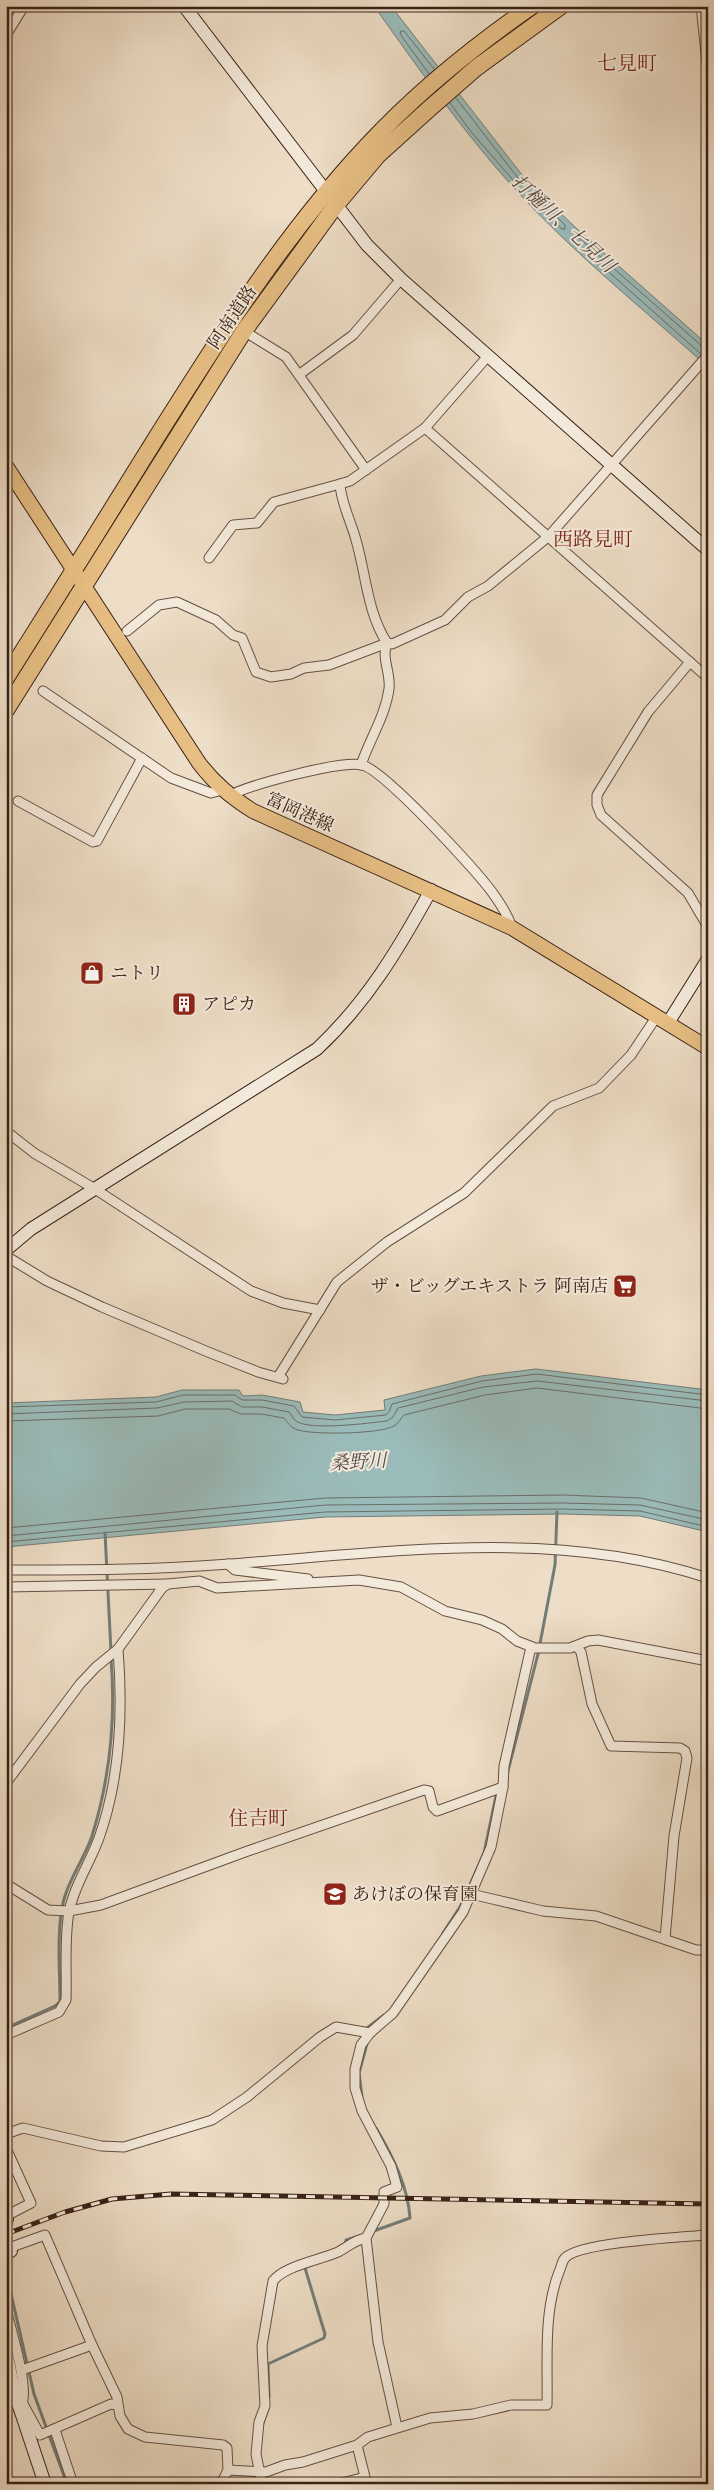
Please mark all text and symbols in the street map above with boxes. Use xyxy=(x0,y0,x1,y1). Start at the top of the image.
district label: 七見町 xyxy=(597,53,657,75)
water label: 打樋川、七見川 xyxy=(507,171,620,278)
street label: 阿南道路 xyxy=(204,282,260,352)
district label: 西路見町 xyxy=(553,529,633,551)
street label: 富岡港線 xyxy=(263,788,337,836)
shop icon: ニトリ xyxy=(79,960,105,986)
place label: ニトリ xyxy=(110,965,164,983)
building icon: アピカ xyxy=(171,991,197,1017)
place label: アピカ xyxy=(202,996,256,1014)
supermarket icon: ザ・ビッグエキストラ 阿南店 xyxy=(612,1273,638,1299)
place label: ザ・ビッグエキストラ 阿南店 xyxy=(370,1276,608,1296)
water label: 桑野川 xyxy=(329,1450,389,1474)
district label: 住吉町 xyxy=(228,1808,288,1830)
school or university icon: あけぼの保育園 xyxy=(322,1881,348,1907)
place label: あけぼの保育園 xyxy=(352,1884,478,1904)

